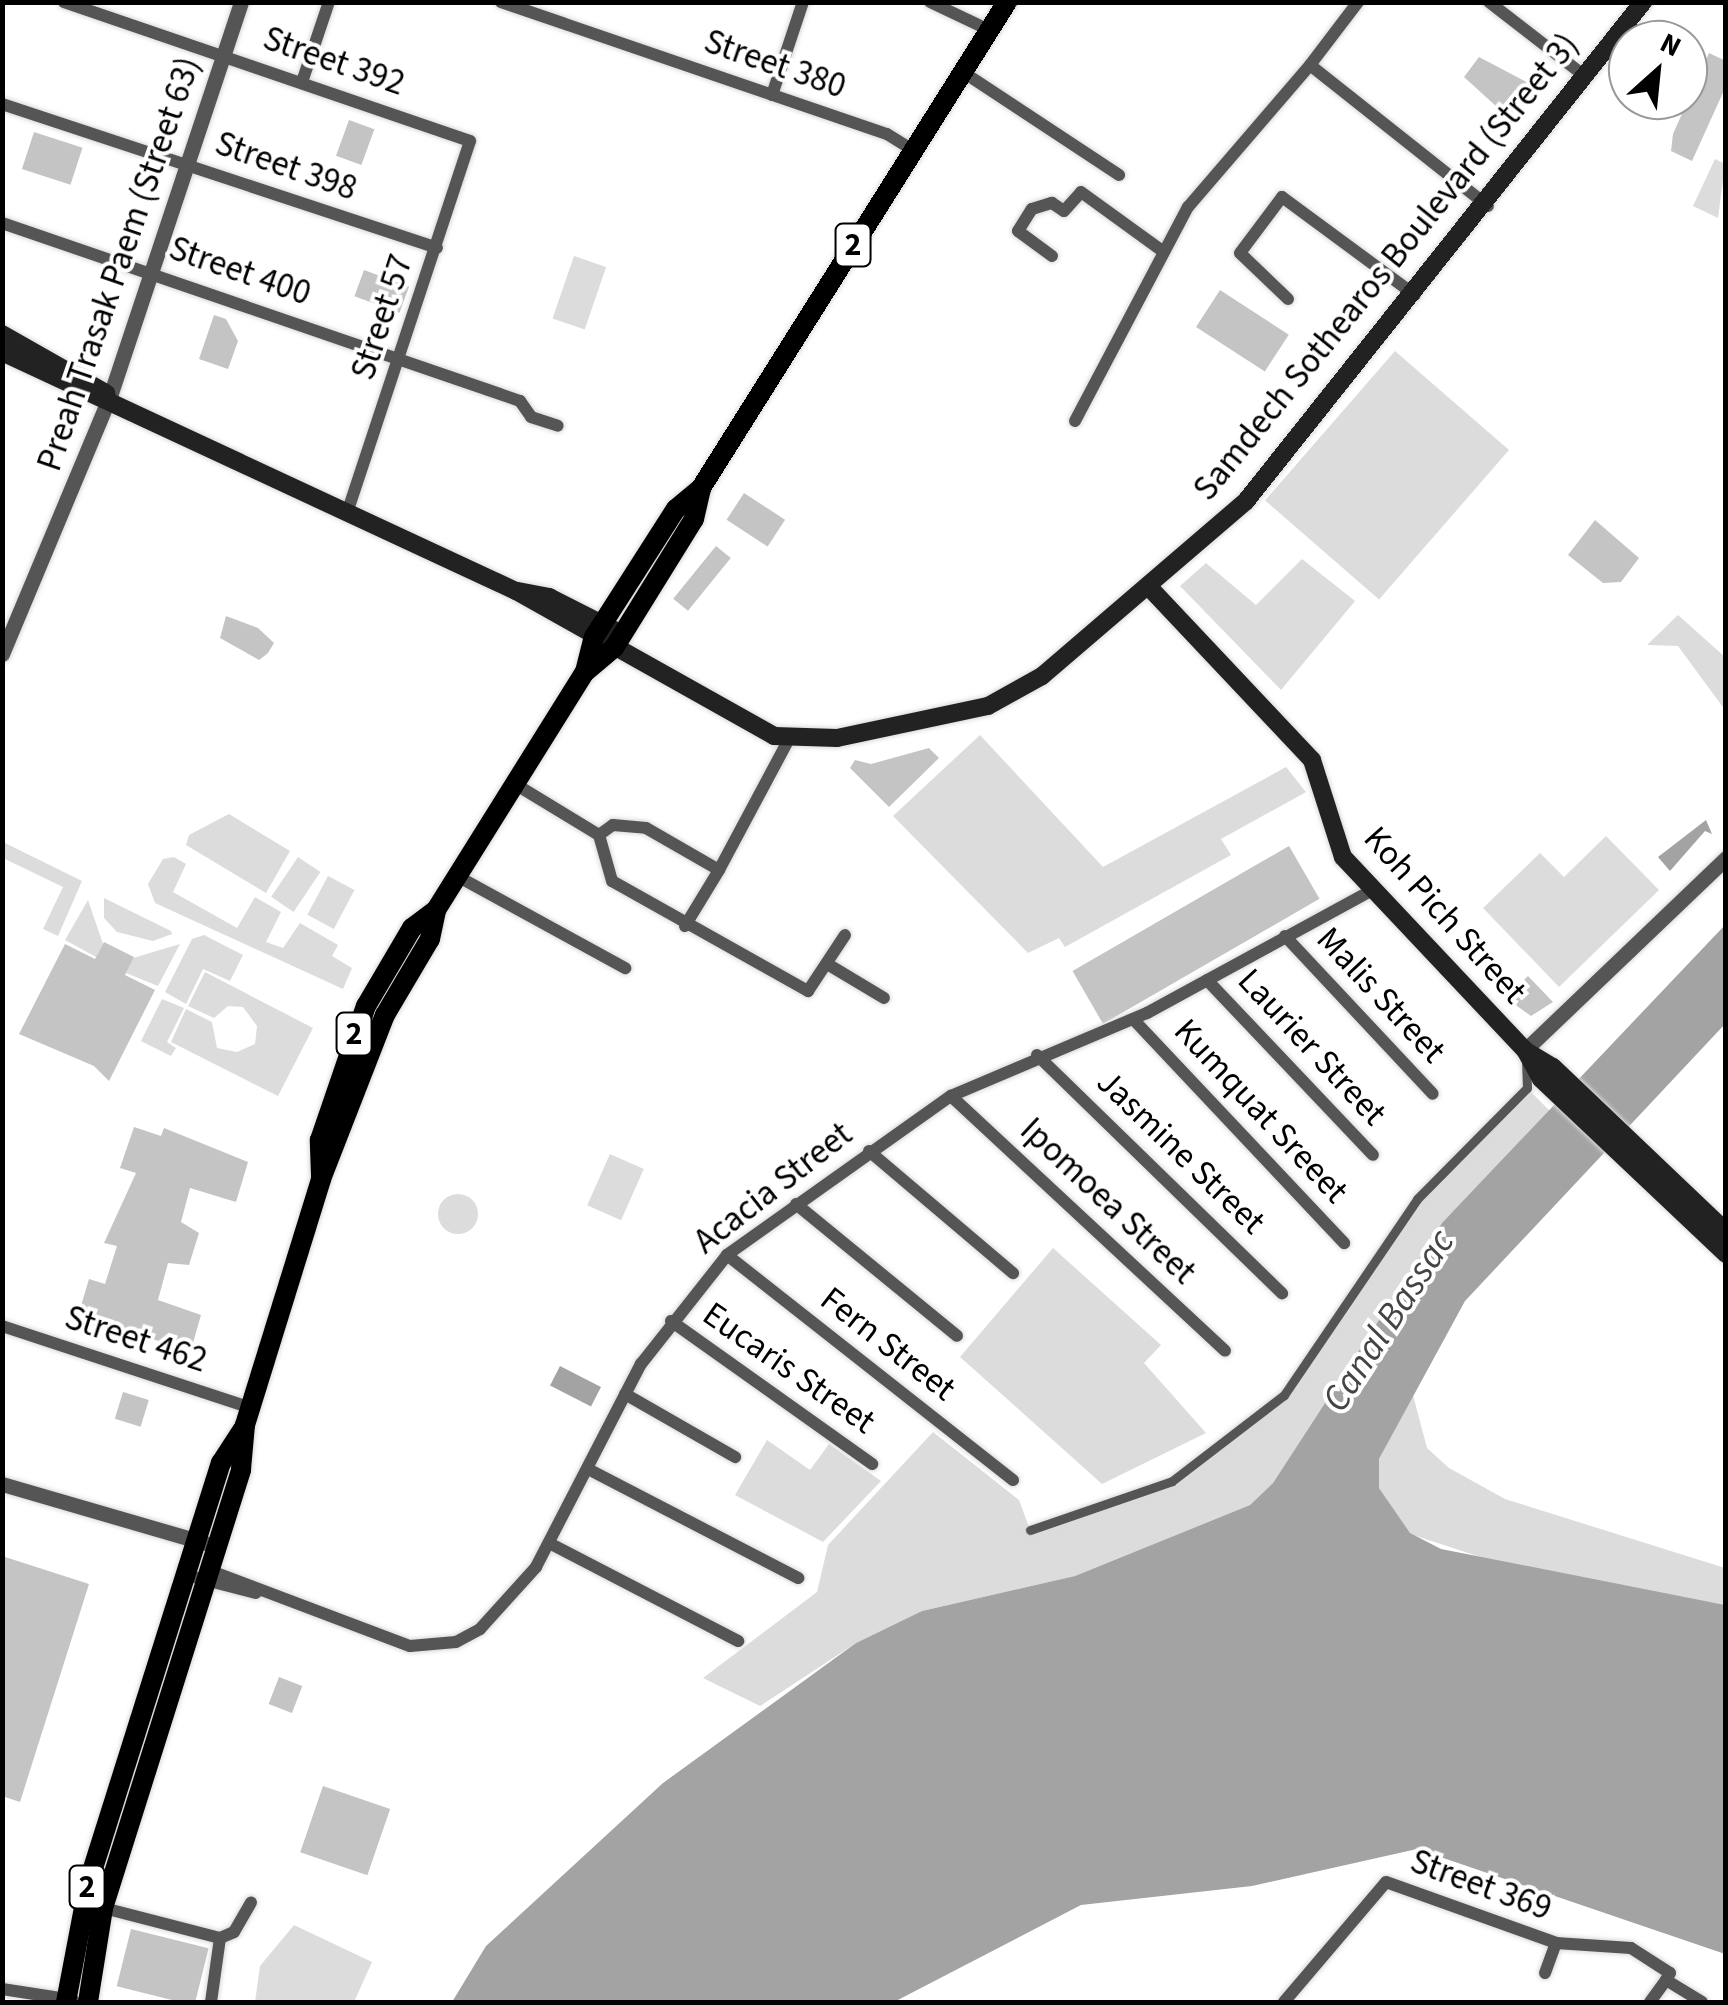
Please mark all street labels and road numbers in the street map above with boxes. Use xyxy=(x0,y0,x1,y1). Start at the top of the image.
street label: Street 392 xyxy=(258,17,410,105)
street label: Street 380 xyxy=(699,20,851,108)
street label: Samdech Sothearos Boulevard (Street 3) xyxy=(1184,25,1588,509)
street label: Preah Trasak Paem (Street 63) xyxy=(28,52,210,476)
street label: Street 398 xyxy=(210,122,362,210)
road number: 2 xyxy=(833,218,873,272)
street label: Street 400 xyxy=(164,227,316,315)
street label: Street 57 xyxy=(342,249,422,385)
street label: Koh Pich Street xyxy=(1355,818,1535,1012)
street label: Malis Street xyxy=(1308,919,1454,1071)
street label: Laurier Street xyxy=(1229,960,1395,1134)
road number: 2 xyxy=(334,1007,374,1061)
street label: Kumquat Sreeet xyxy=(1165,1010,1357,1212)
street label: Jasmine Street xyxy=(1088,1061,1274,1243)
street label: Ipomoea Street xyxy=(1011,1109,1205,1293)
street label: Acacia Street xyxy=(686,1113,860,1263)
street label: Fern Street xyxy=(812,1278,964,1410)
street label: Eucaris Street xyxy=(695,1293,883,1443)
street label: Street 462 xyxy=(60,1296,212,1382)
street label: Street 369 xyxy=(1405,1840,1557,1930)
road number: 2 xyxy=(67,1860,107,1914)

